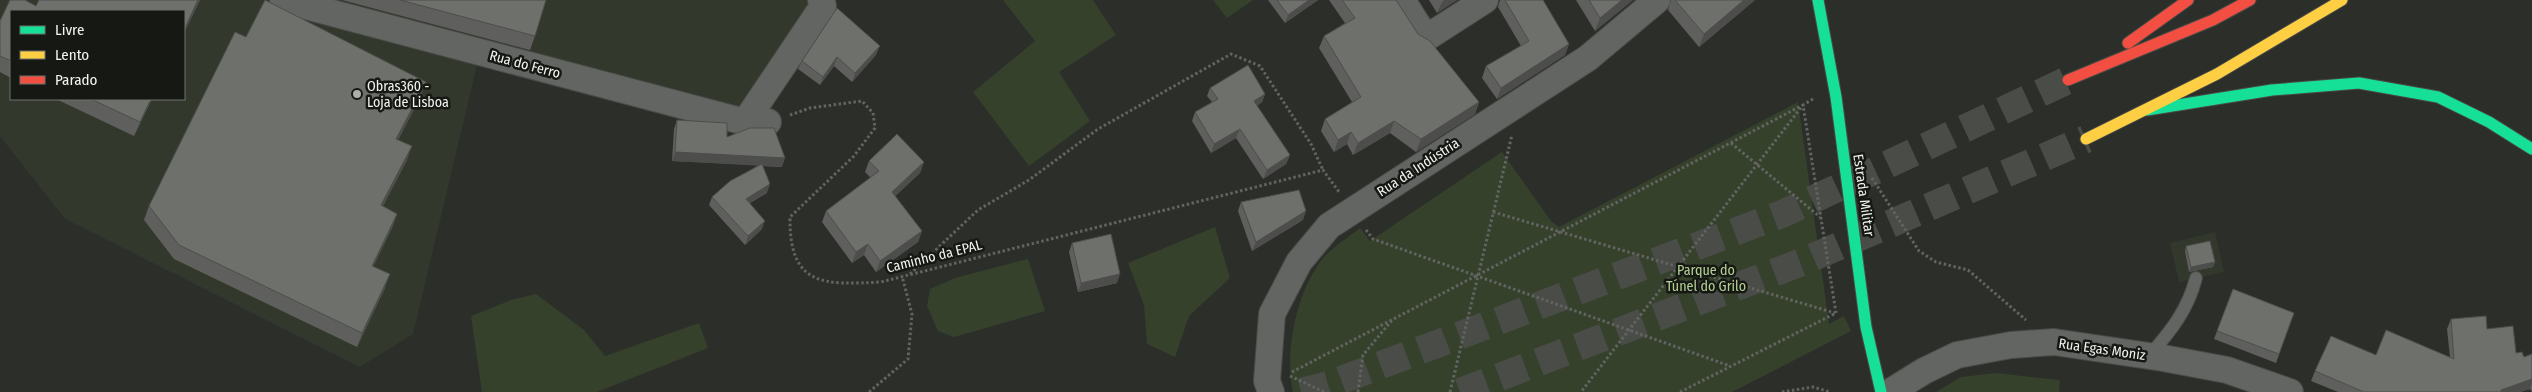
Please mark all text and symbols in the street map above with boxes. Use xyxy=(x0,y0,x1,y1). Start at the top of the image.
legend xyxy=(10,10,185,100)
text: Livre xyxy=(55,21,84,39)
text: Lento xyxy=(55,46,89,64)
street label: Rua do Ferro xyxy=(488,47,562,82)
text: Parado xyxy=(55,71,98,89)
place label: Obras360 - Loja de Lisboa xyxy=(367,78,449,111)
marker: Obras360 - Loja de Lisboa xyxy=(351,88,363,100)
street label: Rua da Indústria xyxy=(1374,134,1463,200)
street label: Estrada Militar xyxy=(1849,153,1878,237)
street label: Caminho da EPAL xyxy=(885,236,984,277)
park label: Parque do Túnel do Grilo xyxy=(1666,262,1746,295)
street label: Rua Egas Moniz xyxy=(2057,335,2147,364)

